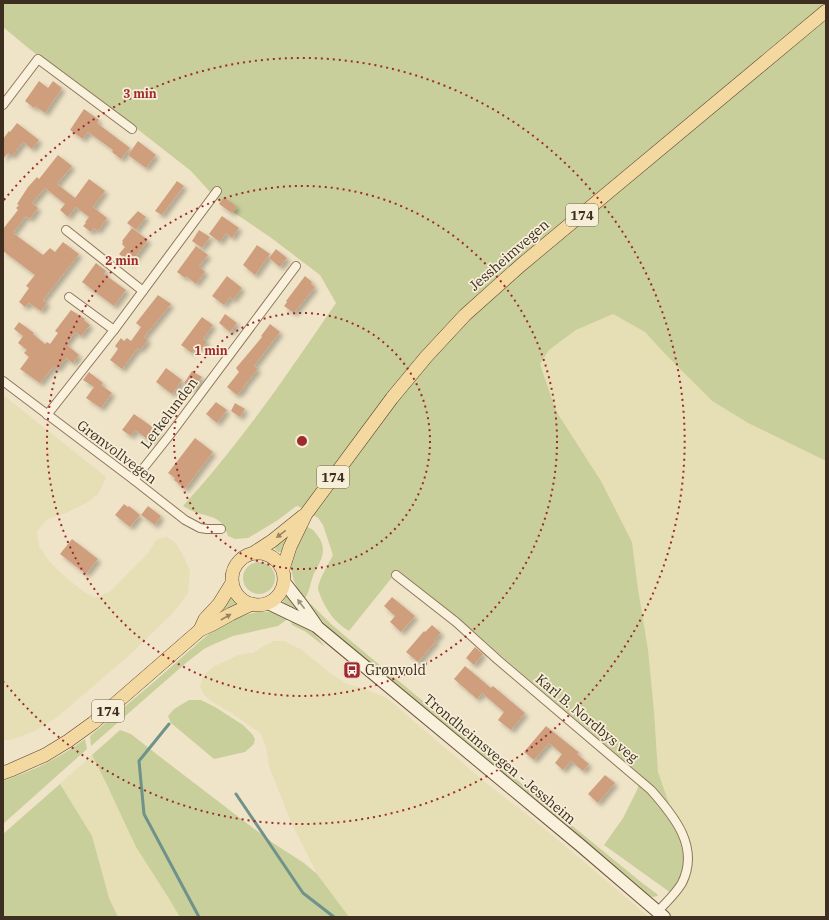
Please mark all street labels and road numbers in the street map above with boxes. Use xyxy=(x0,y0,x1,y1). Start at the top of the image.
road number: 174 xyxy=(566,204,598,226)
street label: Jessheimvegen xyxy=(465,215,553,295)
street label: Lerkelunden xyxy=(136,374,202,452)
street label: Grønvollvegen xyxy=(73,416,161,488)
road number: 174 xyxy=(317,466,349,488)
street label: Karl B. Nordbys veg xyxy=(532,670,642,766)
street label: Trondheimsvegen - Jessheim xyxy=(420,690,580,828)
road number: 174 xyxy=(92,700,124,722)

